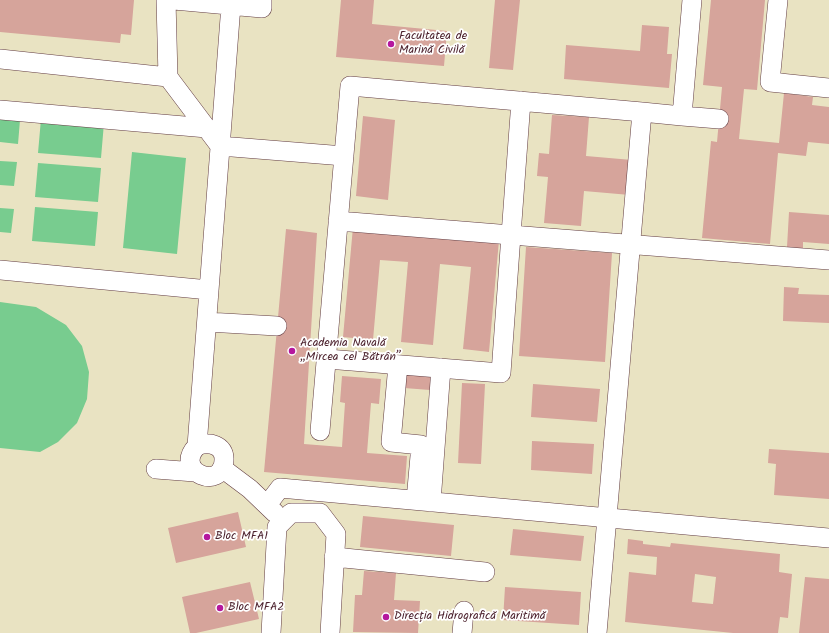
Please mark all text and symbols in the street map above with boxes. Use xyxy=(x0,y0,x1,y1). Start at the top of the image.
place label: Facultatea de Marină Civilă xyxy=(399,30,467,58)
marker: Facultatea de Marină Civilă xyxy=(386,39,396,49)
place label: Academia Navală „Mircea cel Bătrân” xyxy=(300,337,402,365)
marker: Academia Navală „Mircea cel Bătrân” xyxy=(287,346,297,356)
place label: Bloc MFA1 xyxy=(215,530,268,544)
marker: Bloc MFA1 xyxy=(202,532,212,542)
place label: Bloc MFA2 xyxy=(228,601,284,615)
marker: Bloc MFA2 xyxy=(215,603,225,613)
place label: Direcția Hidrografică Maritimă xyxy=(394,610,545,624)
marker: Direcția Hidrografică Maritimă xyxy=(381,612,391,622)

